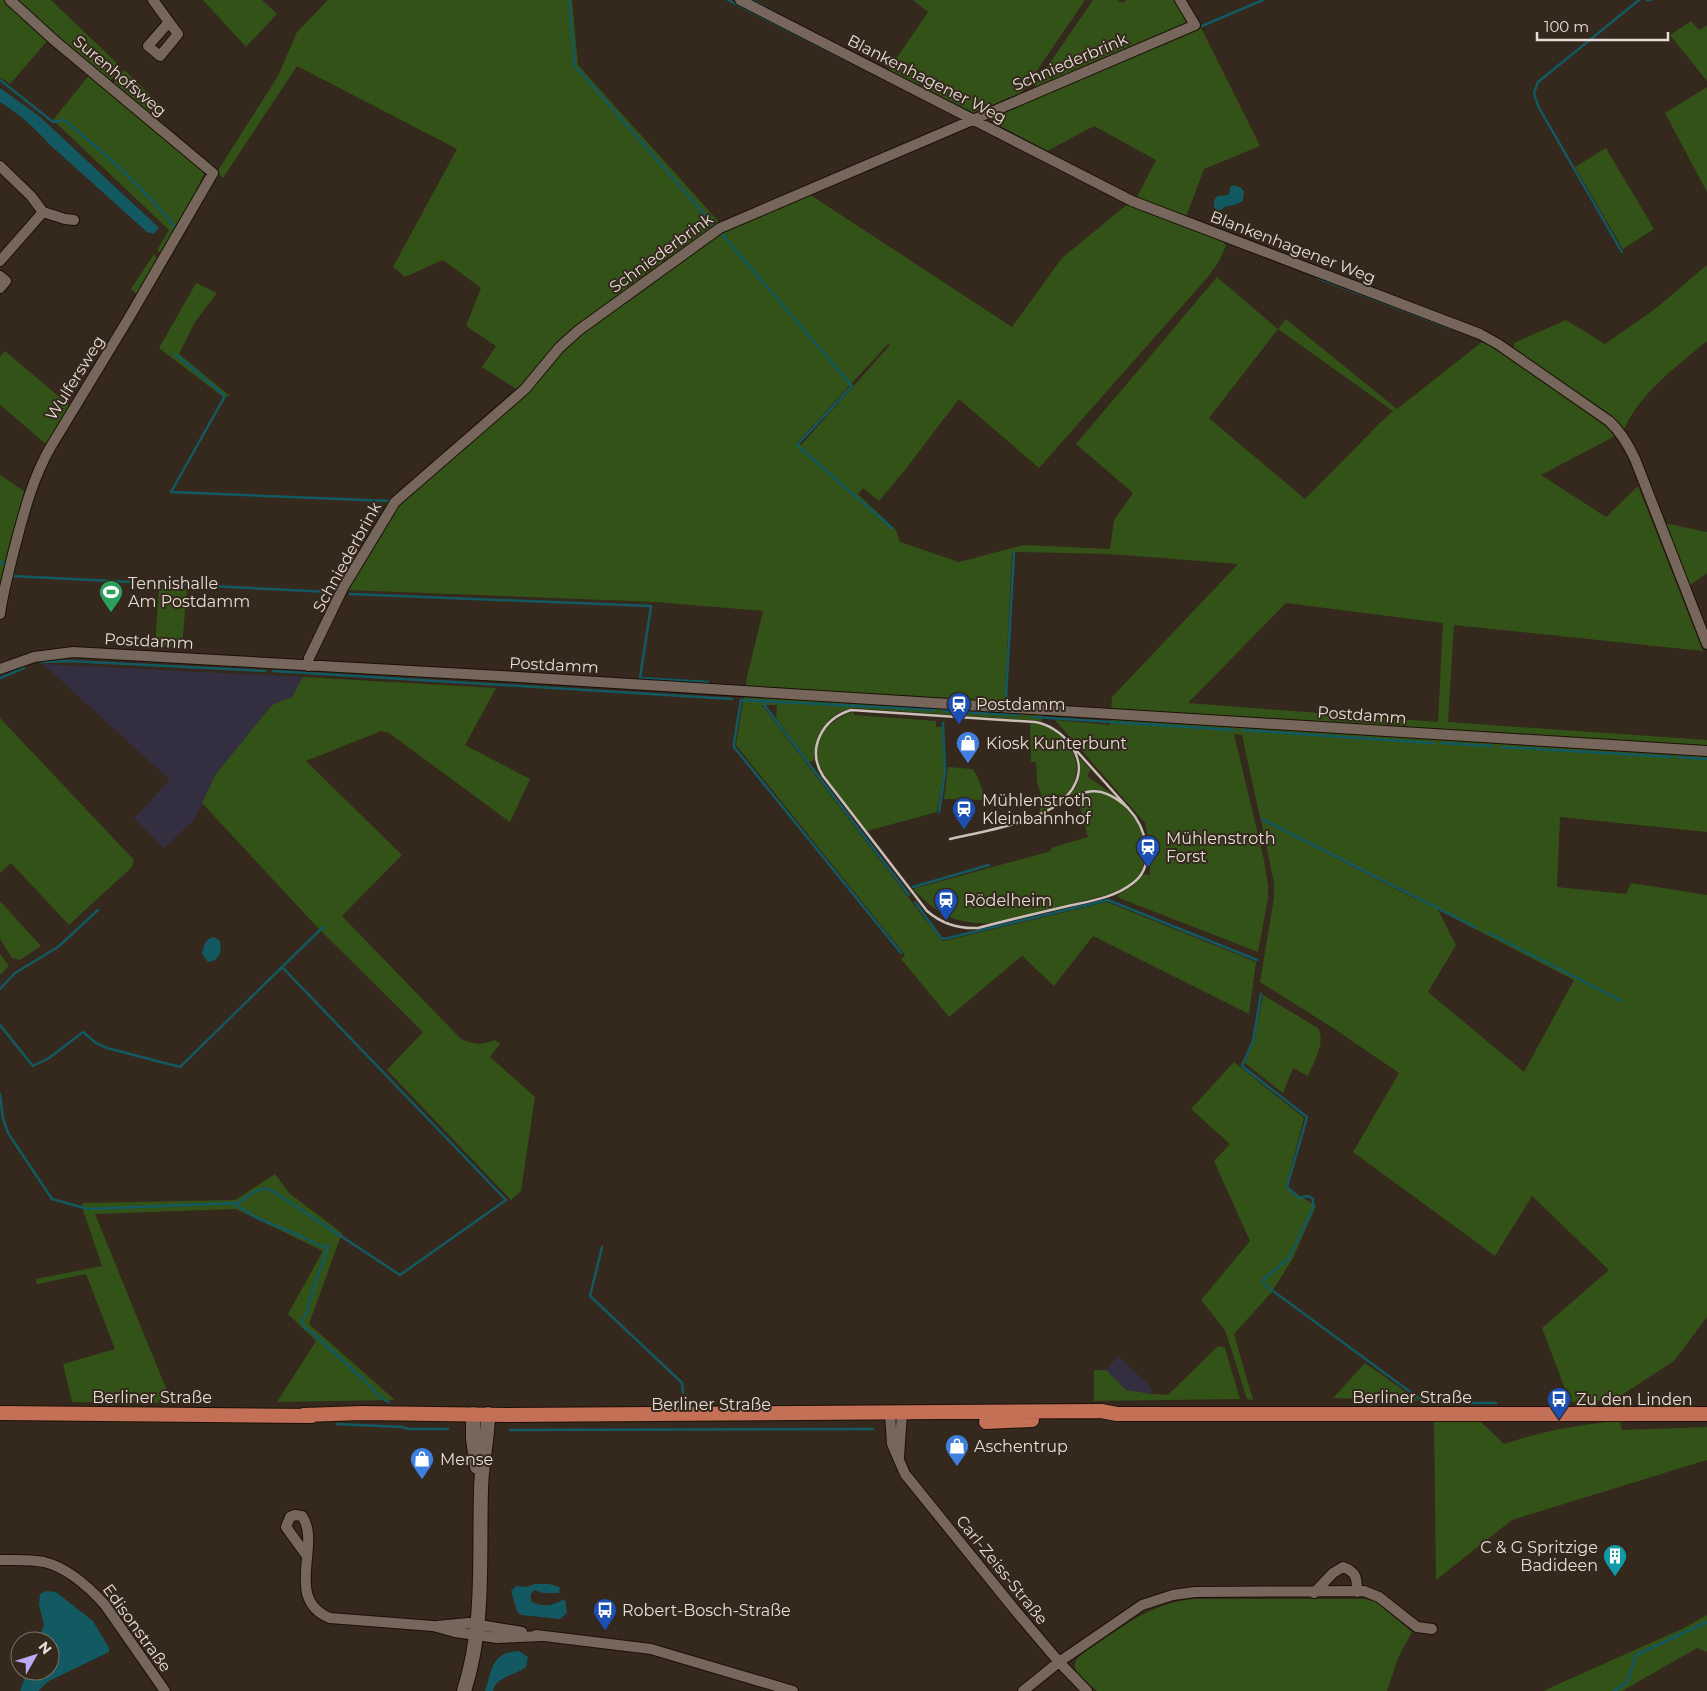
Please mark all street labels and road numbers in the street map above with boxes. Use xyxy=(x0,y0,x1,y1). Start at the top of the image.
street label: Schniederbrink xyxy=(1010,29,1131,95)
street label: Blankenhagener Weg xyxy=(844,31,1010,127)
street label: Surenhofsweg xyxy=(70,32,170,120)
street label: Blankenhagener Weg xyxy=(1208,207,1378,287)
street label: Schniederbrink xyxy=(606,209,717,297)
street label: Wulfersweg xyxy=(42,332,108,424)
street label: Schniederbrink xyxy=(309,498,385,615)
street label: Postdamm xyxy=(104,629,194,653)
street label: Postdamm xyxy=(509,653,599,677)
street label: Postdamm xyxy=(1317,702,1407,728)
street label: Berliner Straße xyxy=(92,1388,212,1407)
street label: Berliner Straße xyxy=(1352,1388,1472,1407)
street label: Berliner Straße xyxy=(651,1395,771,1414)
street label: Carl-Zeiss-Straße xyxy=(952,1512,1052,1628)
street label: Edisonstraße xyxy=(99,1580,175,1676)

